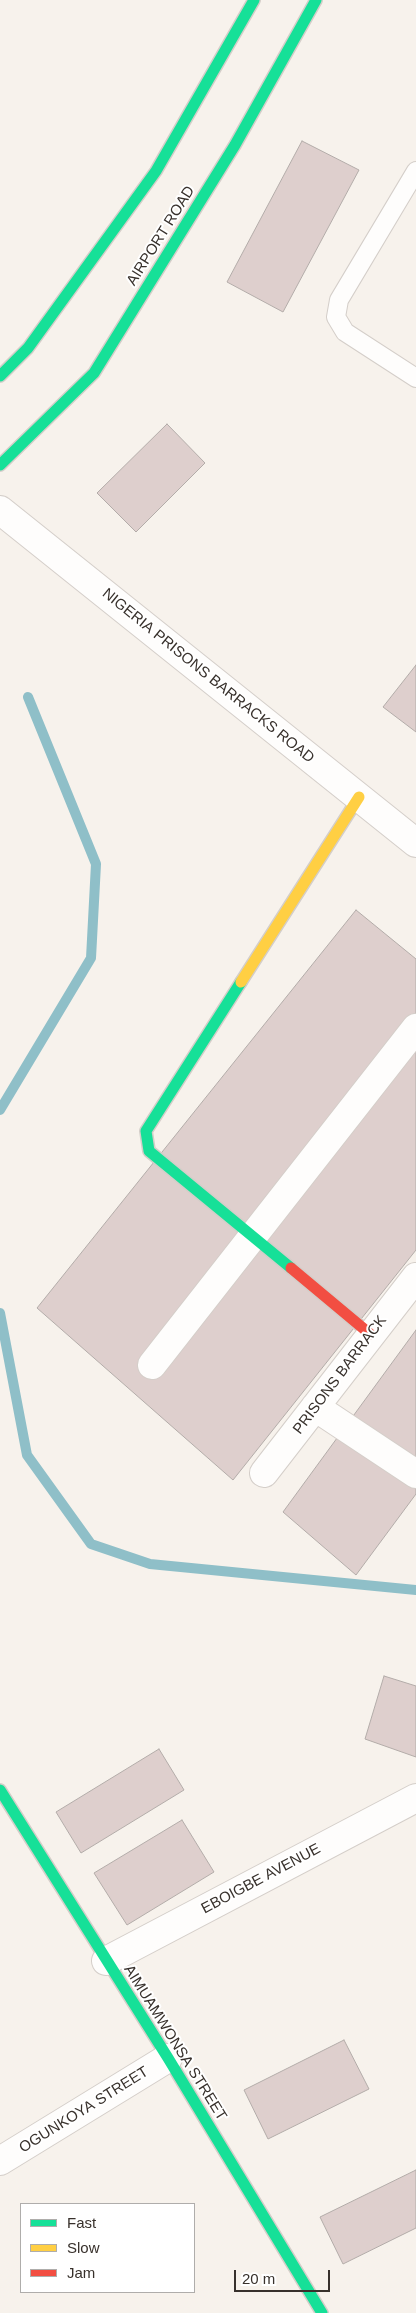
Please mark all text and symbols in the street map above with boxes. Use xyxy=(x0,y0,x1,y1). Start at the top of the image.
street label: AIRPORT ROAD xyxy=(123,183,199,289)
street label: NIGERIA PRISONS BARRACKS ROAD xyxy=(98,585,318,767)
street label: PRISONS BARRACK xyxy=(289,1312,391,1438)
street label: EBOIGBE AVENUE xyxy=(198,1840,324,1918)
street label: AIMUAMWONSA STREET xyxy=(120,1962,230,2124)
street label: OGUNKOYA STREET xyxy=(16,2063,152,2157)
legend xyxy=(20,2203,195,2293)
text: Fast xyxy=(67,2214,96,2231)
text: Slow xyxy=(67,2239,100,2256)
scale bar xyxy=(236,2260,332,2292)
text: Jam xyxy=(67,2264,95,2281)
text: 20 m xyxy=(242,2270,275,2287)

